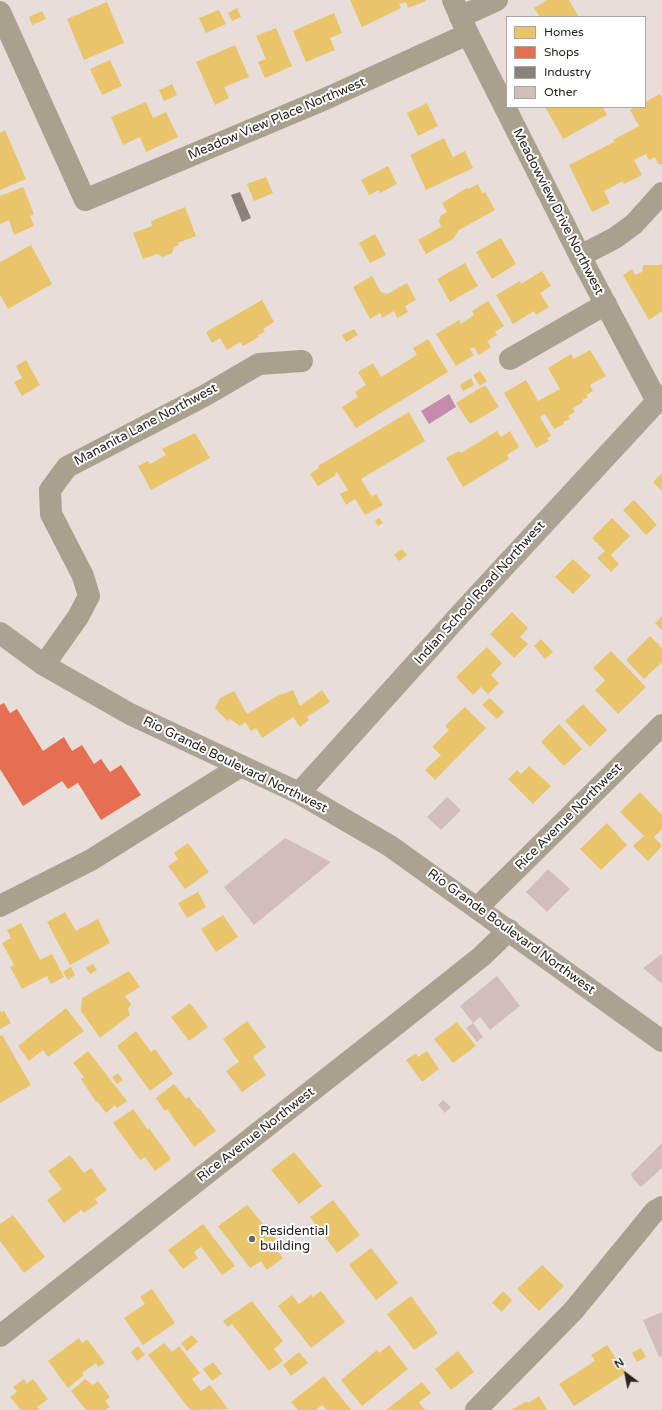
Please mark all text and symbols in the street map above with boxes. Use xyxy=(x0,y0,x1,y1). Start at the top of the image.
legend xyxy=(506,16,646,108)
text: Homes xyxy=(544,25,584,39)
text: Shops xyxy=(544,45,579,59)
text: Industry xyxy=(544,65,591,79)
street label: Meadow View Place Northwest xyxy=(186,74,368,164)
text: Other xyxy=(544,85,577,99)
street label: Meadowview Drive Northwest xyxy=(509,126,607,298)
street label: Mananita Lane Northwest xyxy=(72,381,220,469)
street label: Indian School Road Northwest xyxy=(411,518,549,668)
street label: Rio Grande Boulevard Northwest xyxy=(140,713,330,817)
street label: Rice Avenue Northwest xyxy=(512,760,626,874)
street label: Rio Grande Boulevard Northwest xyxy=(424,866,598,998)
street label: Rice Avenue Northwest xyxy=(194,1084,318,1186)
place label: Residential building xyxy=(260,1224,328,1255)
marker: Residential building xyxy=(247,1234,257,1244)
north arrow xyxy=(606,1354,646,1394)
text: N xyxy=(612,1356,627,1371)

